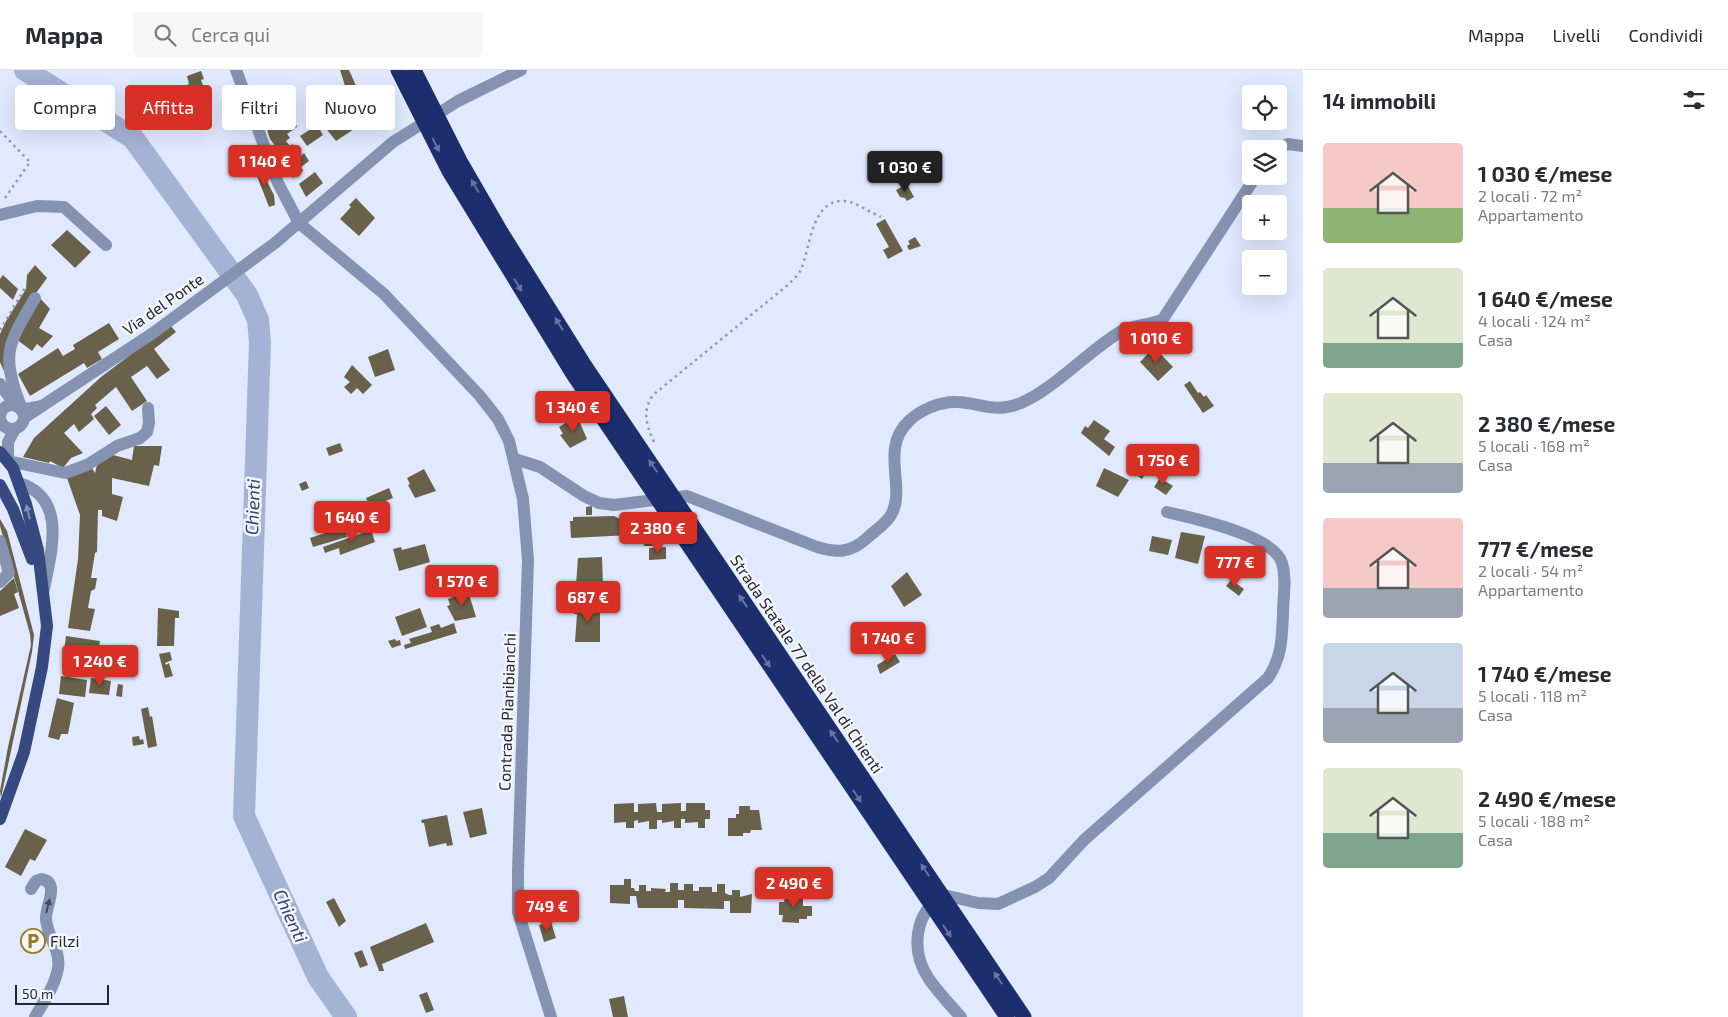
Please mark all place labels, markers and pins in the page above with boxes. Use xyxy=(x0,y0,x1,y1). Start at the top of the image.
pin: 1 140 € xyxy=(219,144,311,187)
pin: 1 030 € xyxy=(859,150,951,193)
pin: 1 010 € xyxy=(1110,322,1202,364)
pin: 1 340 € xyxy=(527,390,619,433)
pin: 1 750 € xyxy=(1117,444,1209,486)
pin: 1 640 € xyxy=(306,500,398,543)
pin: 2 380 € xyxy=(612,512,704,554)
pin: 777 € xyxy=(1200,546,1270,588)
pin: 1 570 € xyxy=(416,564,508,607)
pin: 687 € xyxy=(553,580,623,623)
pin: 1 740 € xyxy=(842,622,934,664)
pin: 1 240 € xyxy=(54,644,146,687)
pin: 2 490 € xyxy=(748,866,840,909)
pin: 749 € xyxy=(512,890,582,932)
parking icon: Filzi xyxy=(20,928,46,954)
place label: Filzi xyxy=(50,931,79,950)

